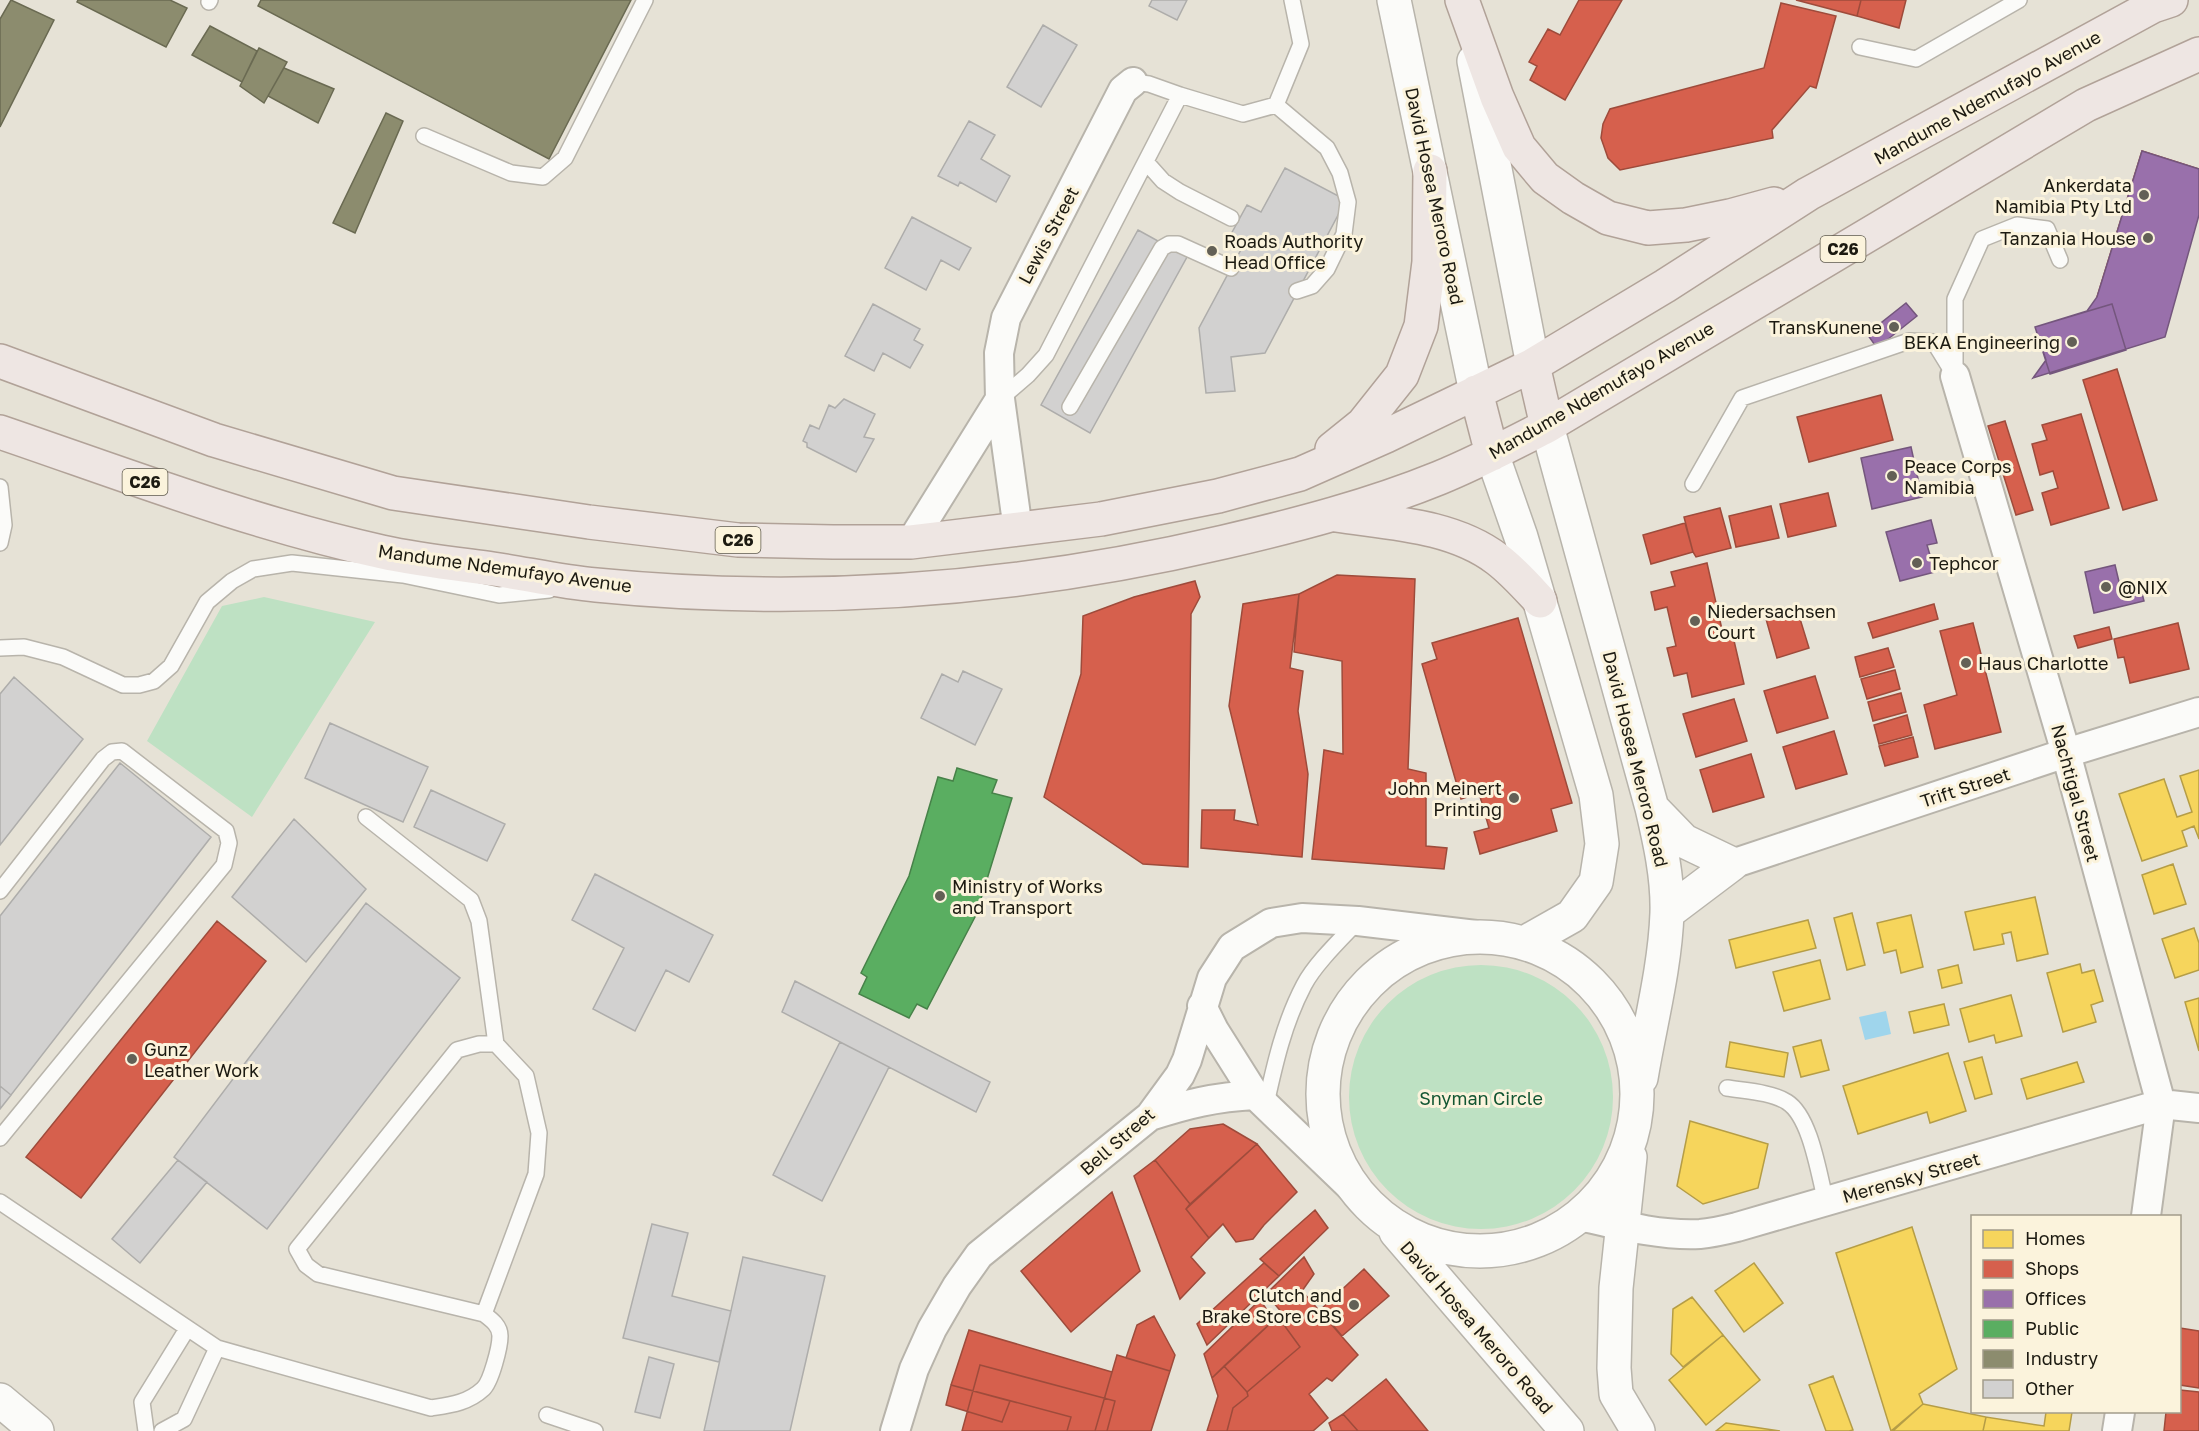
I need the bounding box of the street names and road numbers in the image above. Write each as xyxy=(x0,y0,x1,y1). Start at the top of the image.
street label: Mandume Ndemufayo Avenue xyxy=(1870,25,2104,169)
street label: David Hosea Meroro Road xyxy=(1401,85,1469,307)
street label: Lewis Street xyxy=(1013,183,1083,287)
road number: C26 xyxy=(1820,236,1866,262)
street label: Mandume Ndemufayo Avenue xyxy=(1485,316,1717,464)
road number: C26 xyxy=(122,469,168,495)
road number: C26 xyxy=(716,527,760,553)
street label: Mandume Ndemufayo Avenue xyxy=(377,539,633,597)
street label: David Hosea Meroro Road xyxy=(1598,649,1674,869)
street label: Nachtigal Street xyxy=(2047,722,2105,864)
street label: Trift Street xyxy=(1917,762,2013,812)
street label: Bell Street xyxy=(1075,1103,1159,1179)
street label: Merensky Street xyxy=(1840,1147,1982,1207)
street label: David Hosea Meroro Road xyxy=(1396,1236,1558,1418)

